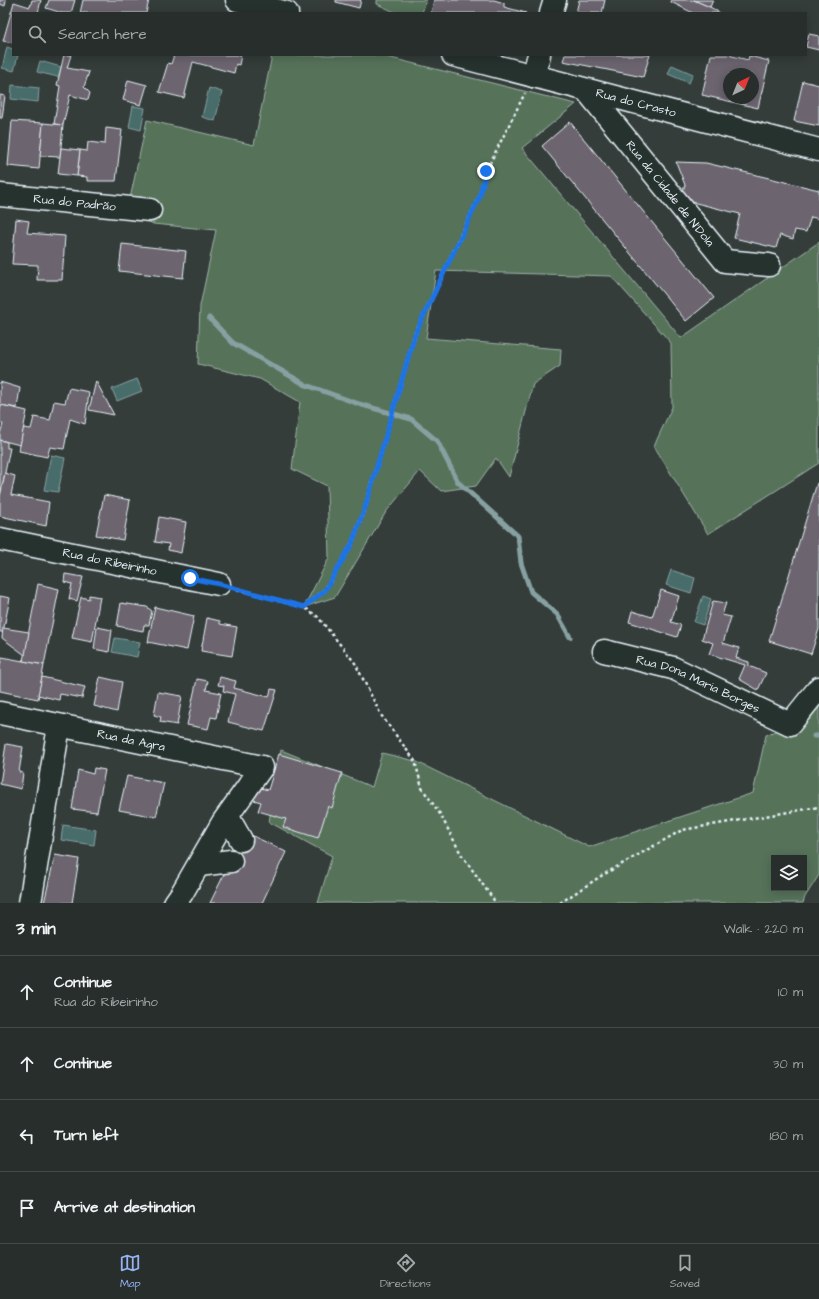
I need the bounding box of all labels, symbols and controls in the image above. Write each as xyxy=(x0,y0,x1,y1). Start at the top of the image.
search box xyxy=(12,12,807,56)
icon: search xyxy=(26,23,48,45)
text: Search here xyxy=(58,24,147,45)
north arrow xyxy=(723,68,759,104)
street label: Rua do Crasto xyxy=(594,84,678,121)
street label: Rua da Cidade de N'Dola xyxy=(622,137,718,250)
route end xyxy=(477,162,495,180)
street label: Rua do Padrão xyxy=(33,190,117,215)
street label: Rua do Ribeirinho xyxy=(61,544,159,580)
route start xyxy=(181,569,199,587)
street label: Rua Dona Maria Borges xyxy=(634,651,763,717)
street label: Rua da Agra xyxy=(96,725,167,755)
map controls xyxy=(771,855,807,891)
button: layers xyxy=(771,855,807,891)
text: 3 min xyxy=(16,917,56,941)
text: Walk · 220 m xyxy=(723,920,803,938)
text: Continue xyxy=(54,972,112,993)
icon: ahead xyxy=(16,981,38,1003)
text: 10 m xyxy=(778,983,803,1001)
text: Rua do Ribeirinho xyxy=(54,993,158,1011)
icon: ahead xyxy=(16,1053,38,1075)
text: Continue xyxy=(54,1053,112,1074)
text: 30 m xyxy=(773,1055,803,1073)
icon: left xyxy=(16,1125,38,1147)
text: Turn left xyxy=(54,1125,118,1146)
text: 180 m xyxy=(769,1127,803,1145)
icon: arrive xyxy=(16,1197,38,1219)
text: Arrive at destination xyxy=(54,1197,195,1218)
tab: Map xyxy=(119,1252,141,1291)
tab: Directions xyxy=(380,1252,431,1291)
tab: Saved xyxy=(670,1252,700,1291)

